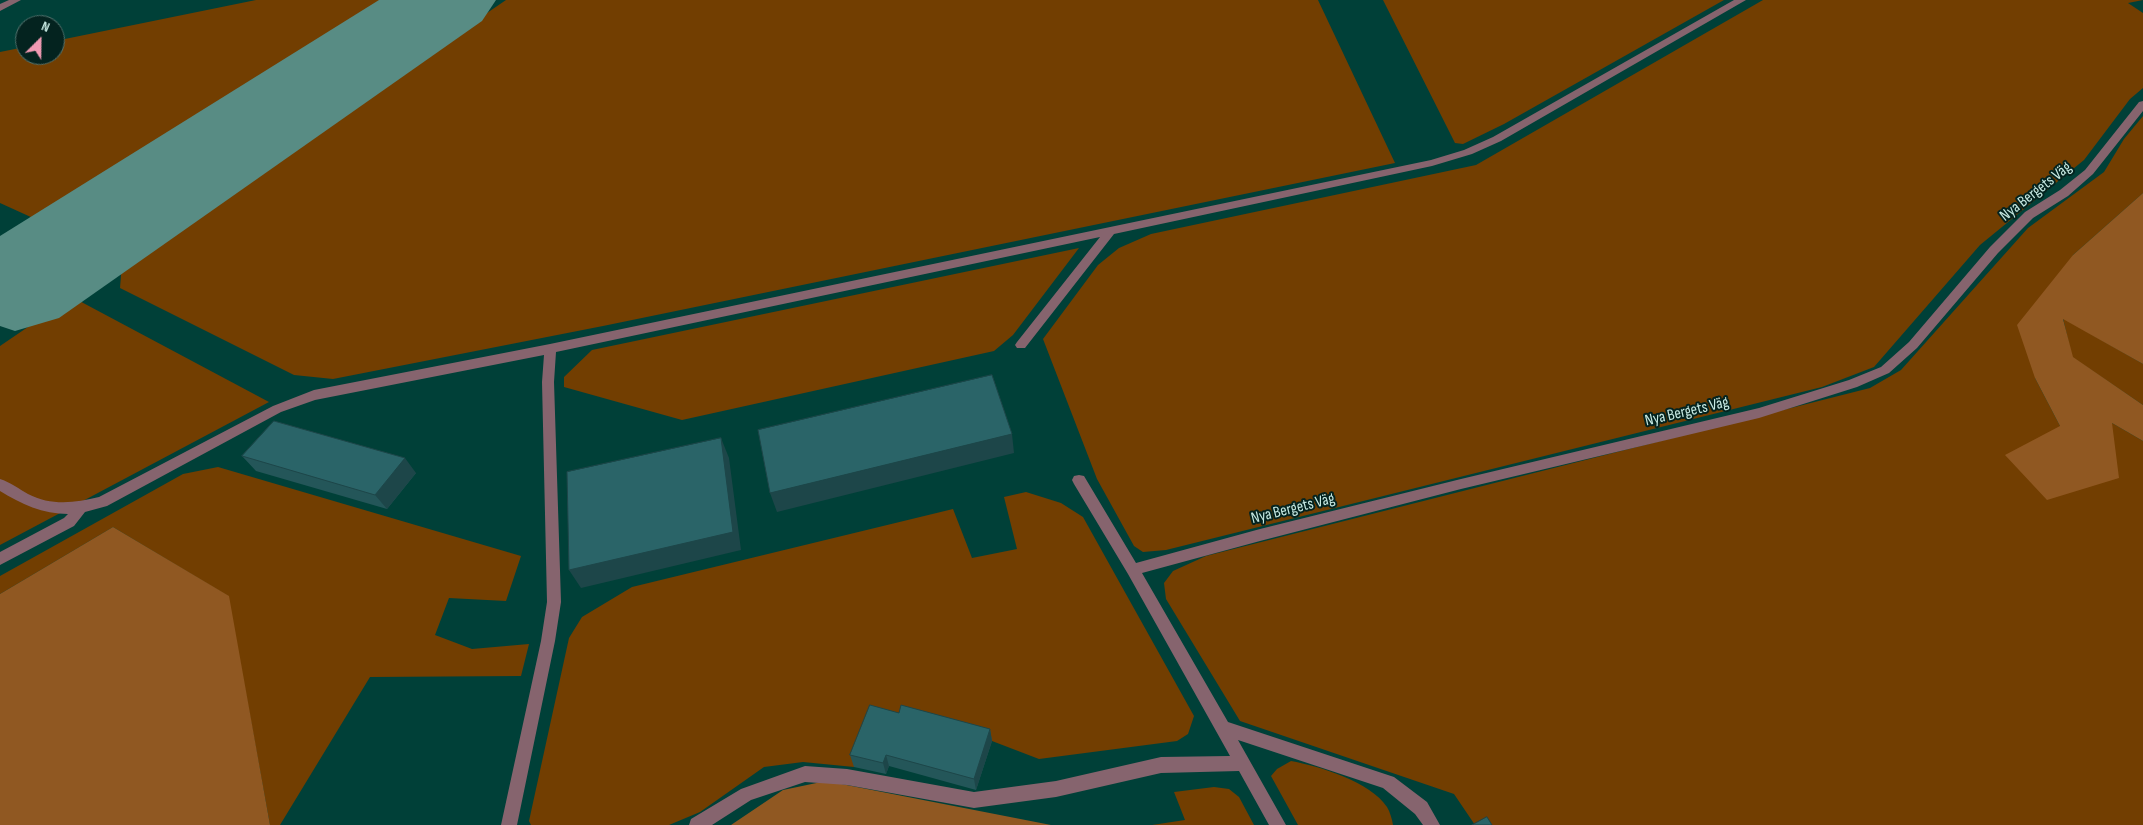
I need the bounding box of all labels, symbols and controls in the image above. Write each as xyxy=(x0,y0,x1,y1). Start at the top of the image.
north arrow xyxy=(15,15,65,65)
text: N xyxy=(39,17,52,36)
street label: Nya Bergets Väg xyxy=(1996,158,2076,226)
street label: Nya Bergets Väg xyxy=(1643,393,1731,431)
street label: Nya Bergets Väg xyxy=(1249,489,1337,529)

